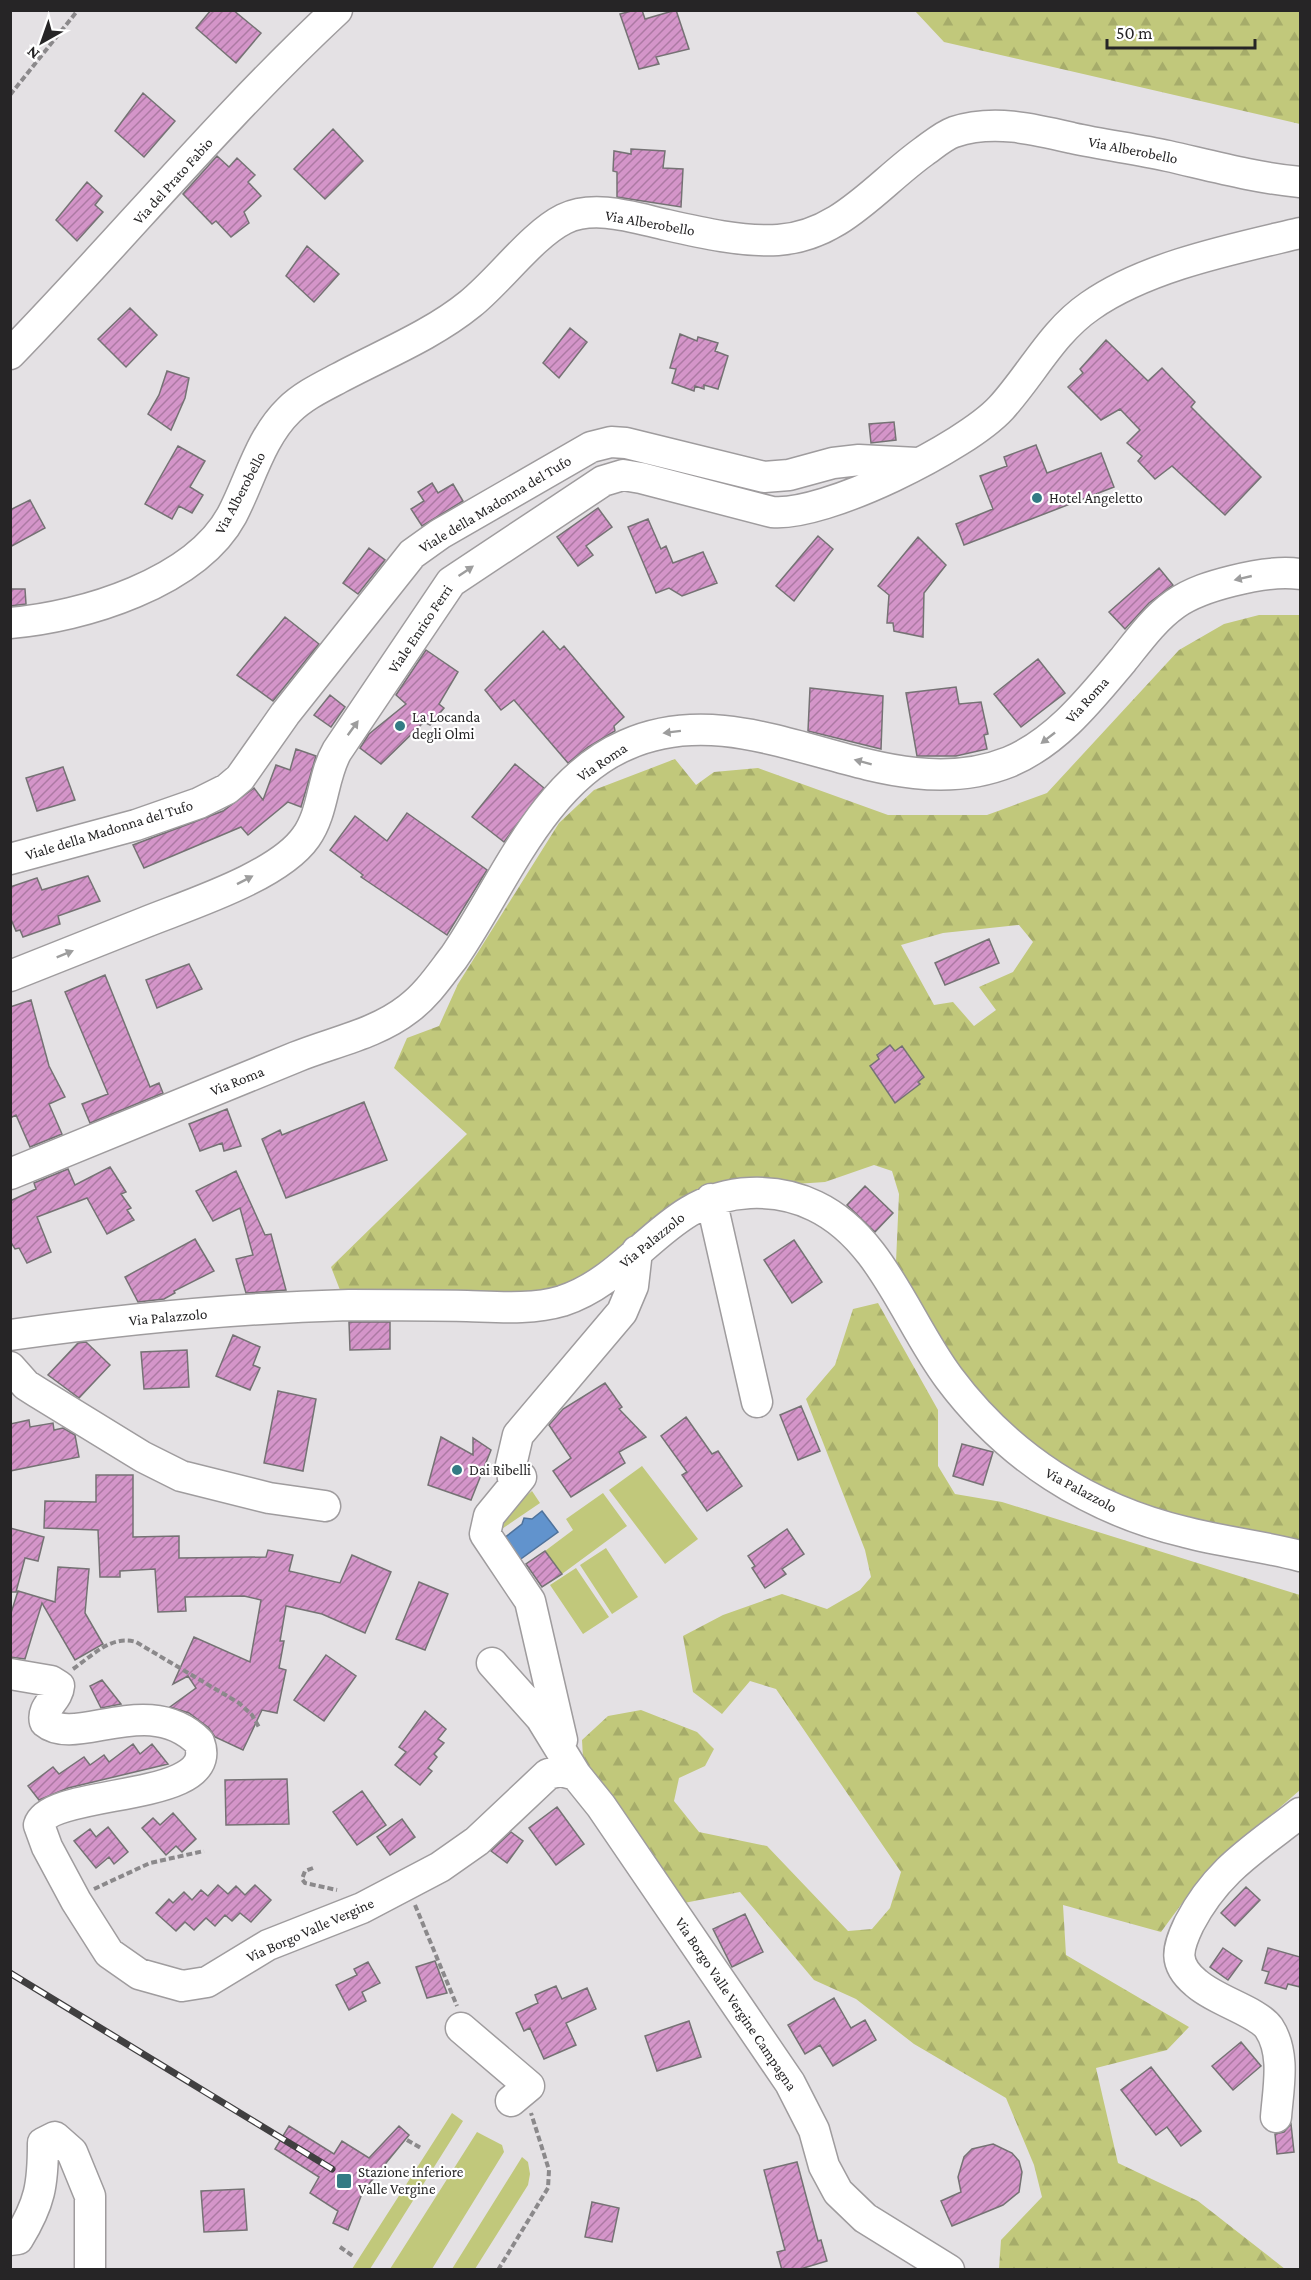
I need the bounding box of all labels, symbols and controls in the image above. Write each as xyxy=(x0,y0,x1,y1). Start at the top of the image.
north arrow xyxy=(12,12,72,72)
scale bar xyxy=(1107,12,1256,50)
text: 50 m xyxy=(1116,23,1153,43)
text: N xyxy=(23,43,42,63)
street label: Via Alberobello xyxy=(1087,133,1179,167)
street label: Via del Prato Fabio xyxy=(130,134,216,228)
street label: Via Alberobello xyxy=(604,207,696,239)
street label: Via Alberobello xyxy=(212,449,268,537)
street label: Viale della Madonna del Tufo xyxy=(416,452,574,556)
place label: Hotel Angeletto xyxy=(1049,490,1143,507)
marker: Hotel Angeletto xyxy=(1030,491,1044,505)
one-way arrow xyxy=(458,566,474,577)
one-way arrow xyxy=(1233,574,1252,584)
street label: Viale Enrico Ferri xyxy=(385,582,455,676)
street label: Via Roma xyxy=(1062,674,1112,726)
place label: La Locanda degli Olmi xyxy=(412,709,480,743)
marker: La Locanda degli Olmi xyxy=(393,719,407,733)
one-way arrow xyxy=(347,721,359,737)
one-way arrow xyxy=(663,728,682,737)
one-way arrow xyxy=(1041,732,1056,744)
street label: Via Roma xyxy=(574,740,630,784)
one-way arrow xyxy=(854,757,872,767)
street label: Viale della Madonna del Tufo xyxy=(23,797,195,863)
one-way arrow xyxy=(237,876,254,885)
one-way arrow xyxy=(56,949,74,958)
street label: Via Roma xyxy=(208,1063,266,1099)
street label: Via Palazzolo xyxy=(616,1209,688,1271)
street label: Via Palazzolo xyxy=(128,1306,208,1328)
place label: Dai Ribelli xyxy=(469,1462,531,1478)
marker: Dai Ribelli xyxy=(450,1463,464,1477)
street label: Via Palazzolo xyxy=(1043,1464,1119,1516)
street label: Via Borgo Valle Vergine xyxy=(244,1895,377,1966)
street label: Via Borgo Valle Vergine Campagna xyxy=(671,1914,800,2094)
place label: Stazione inferiore Valle Vergine xyxy=(358,2164,464,2198)
marker: Stazione inferiore Valle Vergine xyxy=(335,2172,353,2190)

